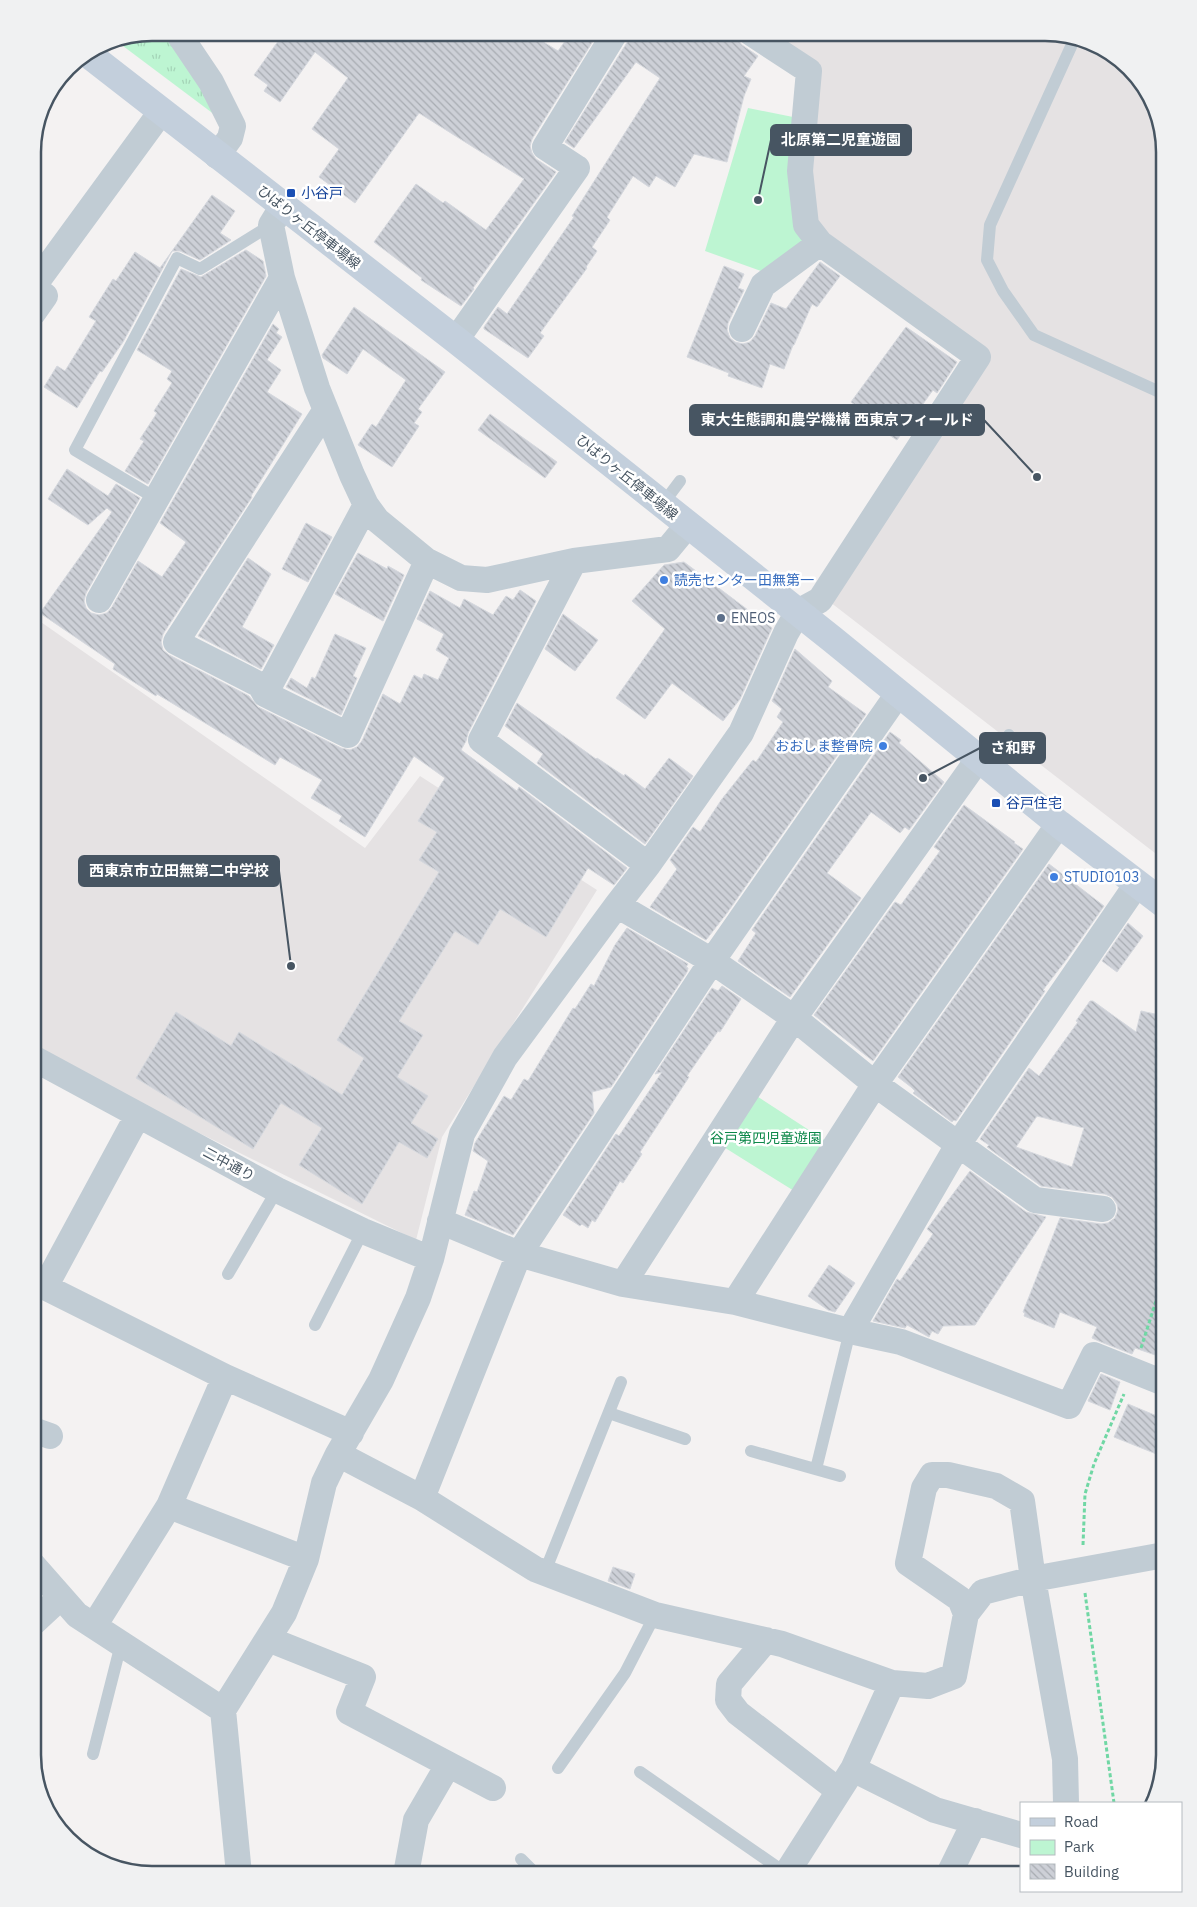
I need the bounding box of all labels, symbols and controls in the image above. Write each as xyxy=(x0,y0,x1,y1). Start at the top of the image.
callout: 北原第二児童遊園 xyxy=(771,125,911,155)
text: 北原第二児童遊園 xyxy=(781,130,901,149)
street label: ひばりヶ丘停車場線 xyxy=(254,181,364,273)
place label: 小谷戸 xyxy=(301,184,343,202)
marker: 小谷戸 xyxy=(285,187,297,199)
callout: 東大生態調和農学機構 西東京フィールド xyxy=(690,405,984,435)
text: 東大生態調和農学機構 西東京フィールド xyxy=(700,410,974,429)
street label: ひばりヶ丘停車場線 xyxy=(572,430,682,524)
place label: 読売センター田無第一 xyxy=(674,571,814,589)
marker: 読売センター田無第一 xyxy=(658,574,670,586)
place label: ENEOS xyxy=(731,609,775,627)
marker: ENEOS xyxy=(715,612,727,624)
callout: さ和野 xyxy=(980,733,1045,763)
place label: おおしま整骨院 xyxy=(775,737,873,755)
text: さ和野 xyxy=(990,738,1036,757)
marker: おおしま整骨院 xyxy=(877,740,889,752)
place label: 谷戸住宅 xyxy=(1006,794,1062,812)
marker: 谷戸住宅 xyxy=(990,797,1002,809)
callout: 西東京市立田無第二中学校 xyxy=(79,856,279,886)
text: 西東京市立田無第二中学校 xyxy=(89,861,269,880)
place label: STUDIO103 xyxy=(1064,868,1140,886)
marker: STUDIO103 xyxy=(1048,871,1060,883)
park label: 谷戸第四児童遊園 xyxy=(710,1129,822,1147)
street label: 二中通り xyxy=(200,1143,258,1185)
legend xyxy=(1020,1802,1182,1892)
text: Road xyxy=(1064,1812,1099,1831)
text: Park xyxy=(1064,1837,1094,1856)
text: Building xyxy=(1064,1862,1119,1881)

